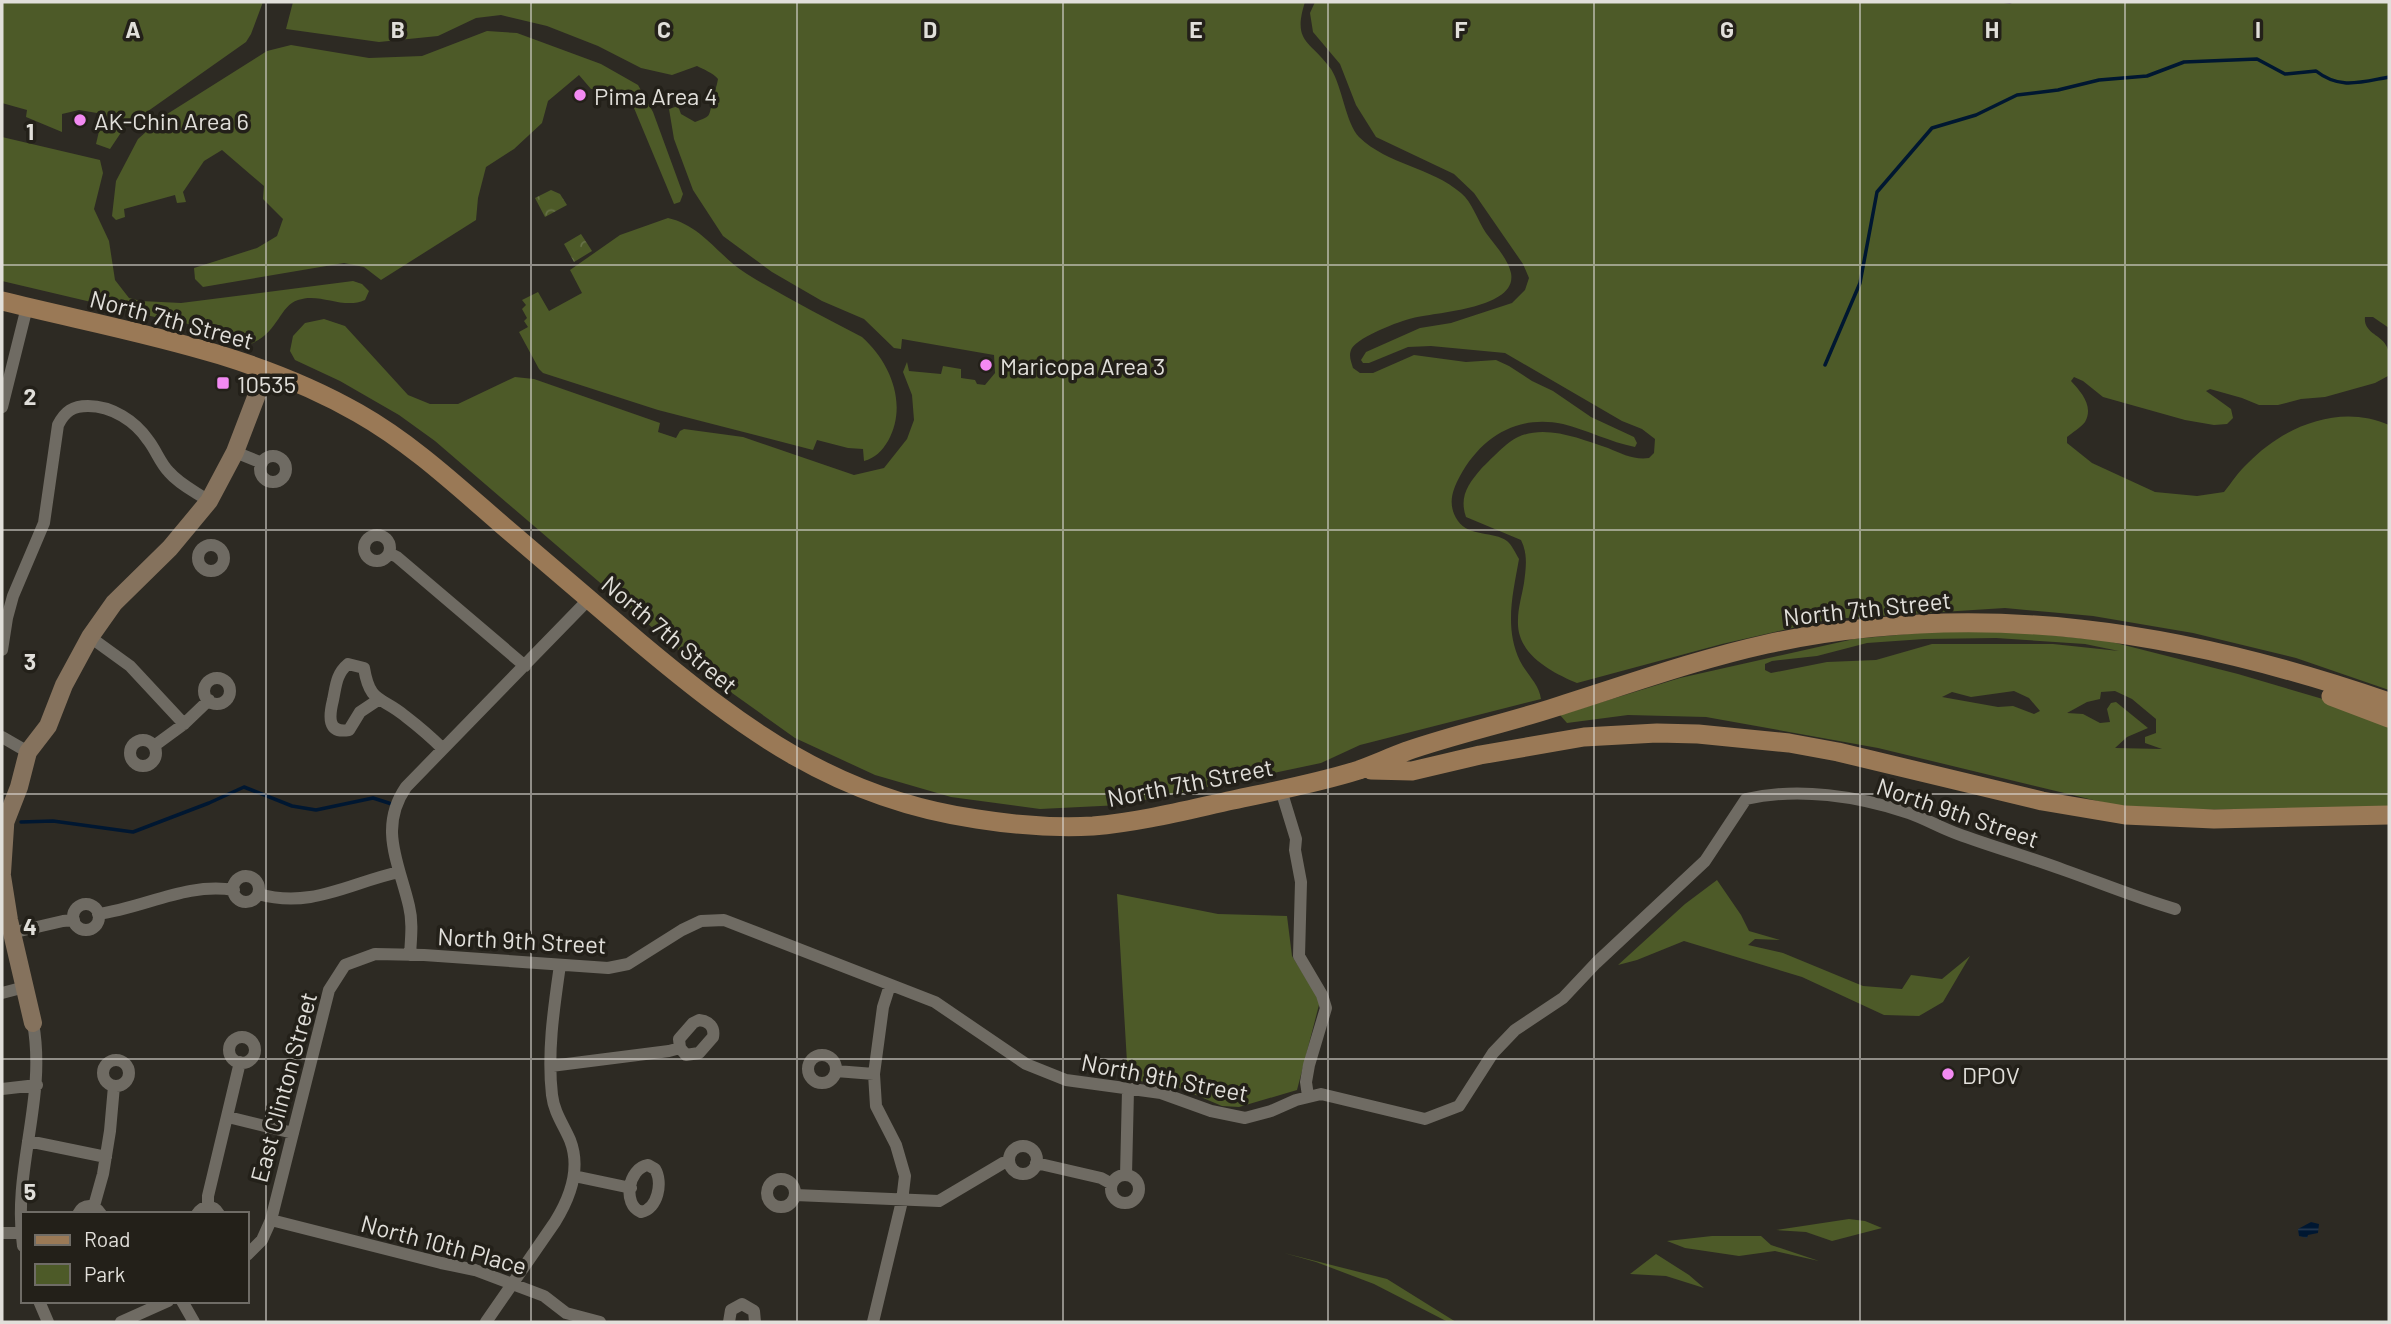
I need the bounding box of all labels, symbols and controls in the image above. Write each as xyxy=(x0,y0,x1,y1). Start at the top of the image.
text: A xyxy=(125,15,141,43)
text: B xyxy=(391,15,405,43)
text: C xyxy=(657,15,671,43)
text: D xyxy=(923,15,937,43)
text: E xyxy=(1189,15,1203,43)
text: F xyxy=(1455,15,1468,43)
text: G xyxy=(1720,15,1734,43)
text: H xyxy=(1985,15,1999,43)
text: I xyxy=(2255,15,2261,43)
place label: Pima Area 4 xyxy=(594,81,717,110)
marker: Pima Area 4 xyxy=(572,87,588,103)
place label: AK-Chin Area 6 xyxy=(94,106,249,135)
marker: AK-Chin Area 6 xyxy=(72,112,88,128)
text: 1 xyxy=(26,117,34,145)
street label: North 7th Street xyxy=(87,283,257,355)
place label: Maricopa Area 3 xyxy=(1000,351,1165,380)
marker: Maricopa Area 3 xyxy=(978,357,994,373)
place label: 10535 xyxy=(237,369,296,398)
marker: 10535 xyxy=(215,375,231,391)
text: 2 xyxy=(24,382,36,410)
street label: North 7th Street xyxy=(596,569,744,699)
street label: North 7th Street xyxy=(1782,585,1952,631)
text: 3 xyxy=(24,647,36,675)
street label: North 7th Street xyxy=(1105,752,1275,812)
street label: North 9th Street xyxy=(1873,771,2043,853)
text: 4 xyxy=(23,912,37,940)
street label: North 9th Street xyxy=(437,921,607,959)
street label: East Clinton Street xyxy=(244,989,322,1185)
street label: North 9th Street xyxy=(1079,1047,1251,1107)
place label: DPOV xyxy=(1962,1060,2020,1089)
marker: DPOV xyxy=(1940,1066,1956,1082)
text: 5 xyxy=(24,1177,36,1205)
street label: North 10th Place xyxy=(358,1208,530,1280)
legend xyxy=(21,1212,248,1303)
text: Road xyxy=(84,1226,130,1251)
text: Park xyxy=(84,1261,125,1286)

